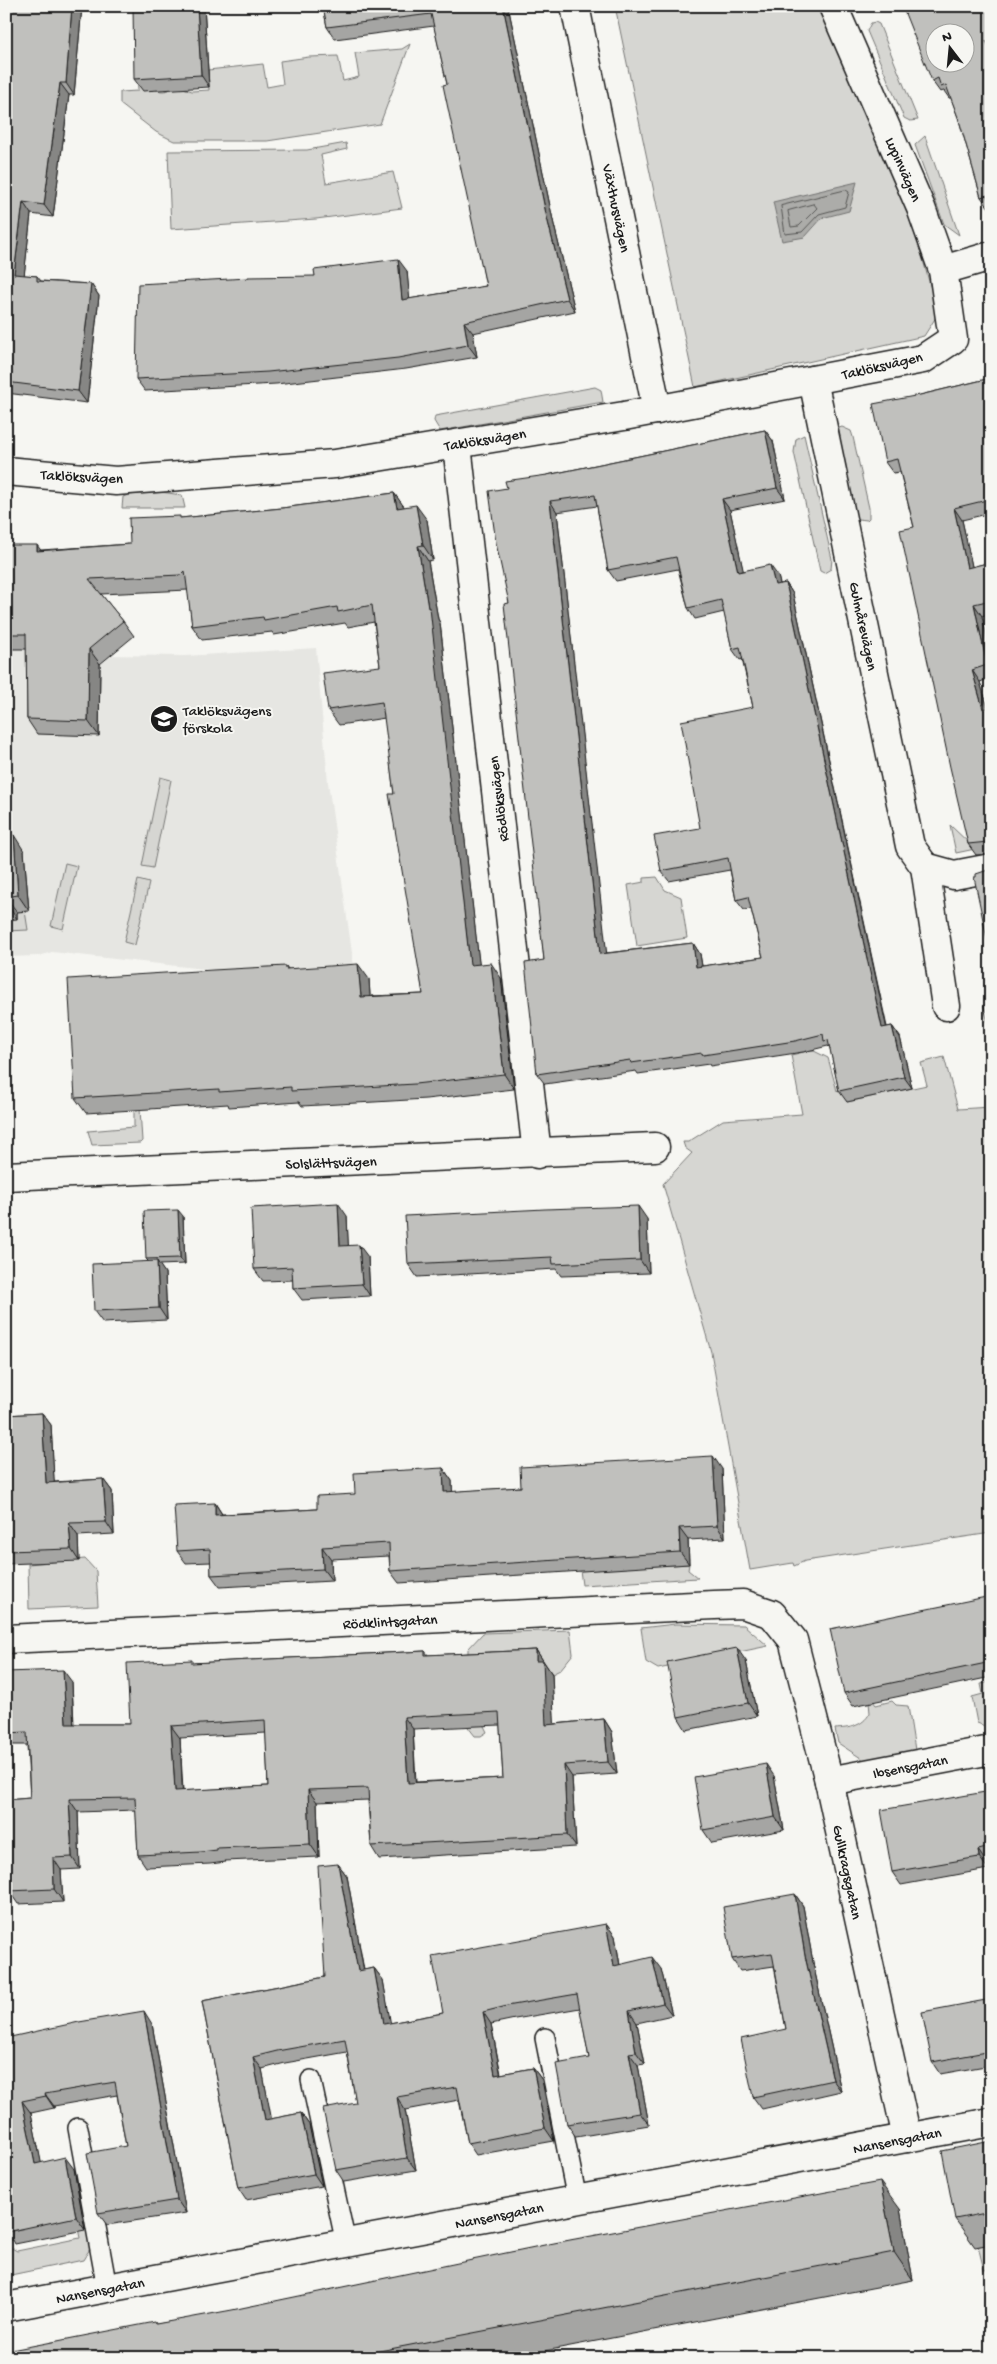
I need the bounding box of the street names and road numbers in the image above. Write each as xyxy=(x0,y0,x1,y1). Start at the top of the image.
street label: Lupinvägen xyxy=(880,135,924,205)
street label: Växthusvägen xyxy=(597,162,633,254)
street label: Taklöksvägen xyxy=(839,349,925,385)
street label: Taklöksvägen xyxy=(442,426,527,456)
street label: Taklöksvägen xyxy=(39,467,124,489)
street label: Gulmårevägen xyxy=(844,580,880,672)
street label: Rödlöksvägen xyxy=(486,755,514,843)
street label: Solslättsvägen xyxy=(285,1153,377,1175)
street label: Rödklintsgatan xyxy=(342,1612,438,1634)
street label: Ibsensgatan xyxy=(871,1752,949,1784)
street label: Gullkragsgatan xyxy=(827,1824,865,1921)
street label: Nansensgatan xyxy=(852,2125,943,2159)
street label: Nansensgatan xyxy=(454,2200,545,2234)
street label: Nansensgatan xyxy=(55,2275,146,2309)

